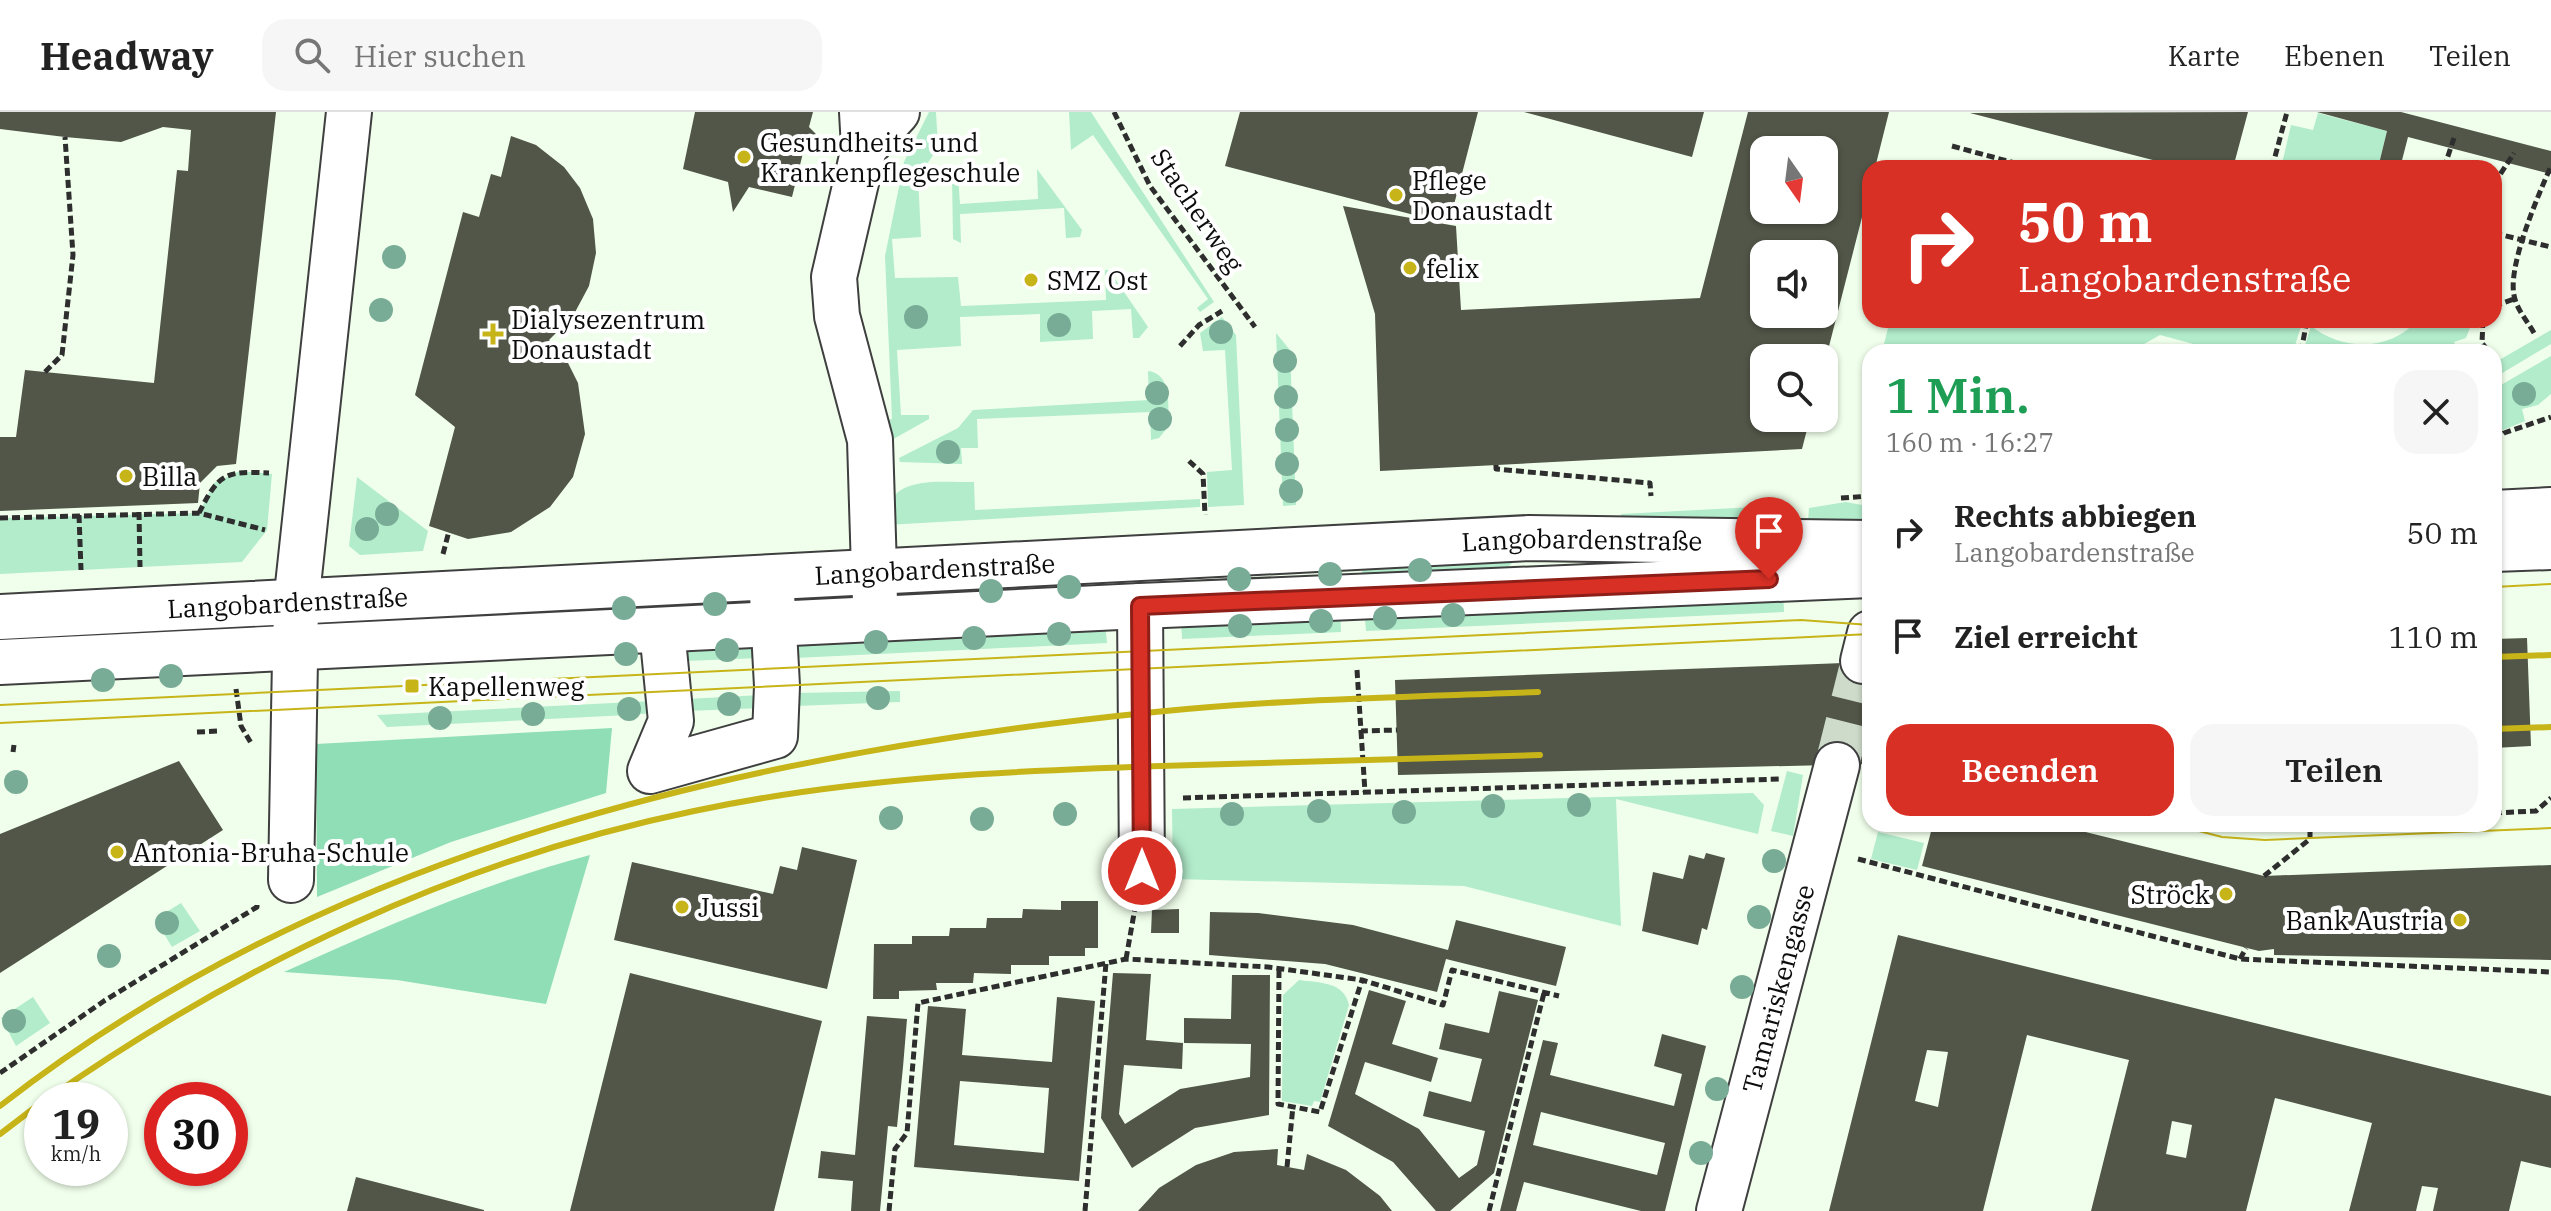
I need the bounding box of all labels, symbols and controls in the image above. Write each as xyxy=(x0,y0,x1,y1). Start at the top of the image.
search box xyxy=(262,19,822,91)
text: Headway xyxy=(40,31,214,80)
icon: search xyxy=(290,33,334,77)
text: Hier suchen xyxy=(354,36,526,75)
text: Karte xyxy=(2168,37,2240,74)
text: Ebenen xyxy=(2284,37,2385,74)
text: Teilen xyxy=(2429,37,2511,74)
place label: Gesundheits- und Krankenpflegeschule xyxy=(760,125,1020,189)
north arrow xyxy=(1750,136,1838,224)
map controls xyxy=(1750,136,1838,432)
street label: Stacherweg xyxy=(1144,141,1252,279)
marker: Gesundheits- und Krankenpflegeschule xyxy=(735,148,753,166)
place label: Pflege Donaustadt xyxy=(1412,163,1553,227)
text: 50 m xyxy=(2018,185,2153,257)
marker: Pflege Donaustadt xyxy=(1387,186,1405,204)
icon: right xyxy=(1886,192,1990,296)
button: sound xyxy=(1750,240,1838,328)
place label: felix xyxy=(1426,251,1479,285)
text: Langobardenstraße xyxy=(2018,255,2351,302)
marker: felix xyxy=(1401,259,1419,277)
place label: SMZ Ost xyxy=(1047,263,1148,297)
marker: SMZ Ost xyxy=(1022,271,1040,289)
place label: Dialysezentrum Donaustadt xyxy=(511,302,705,366)
marker: Dialysezentrum Donaustadt xyxy=(482,323,504,345)
button: search xyxy=(1750,344,1838,432)
text: 1 Min. xyxy=(1886,364,2030,426)
button: close xyxy=(2394,370,2478,454)
text: 160 m · 16:27 xyxy=(1886,425,2054,459)
place label: Billa xyxy=(142,459,197,493)
marker: Billa xyxy=(117,467,135,485)
text: Rechts abbiegen xyxy=(1954,496,2197,535)
pin xyxy=(1735,497,1803,579)
icon: arrive xyxy=(1747,509,1791,553)
icon: right xyxy=(1886,510,1930,554)
text: 50 m xyxy=(2406,513,2478,552)
street label: Langobardenstraße xyxy=(1461,521,1703,558)
text: Langobardenstraße xyxy=(1954,535,2195,569)
street label: Langobardenstraße xyxy=(814,546,1056,592)
street label: Langobardenstraße xyxy=(166,579,409,625)
icon: arrive xyxy=(1886,614,1930,658)
text: Ziel erreicht xyxy=(1954,617,2138,656)
text: 110 m xyxy=(2388,617,2478,656)
place label: Kapellenweg xyxy=(428,669,584,703)
marker: Kapellenweg xyxy=(403,677,421,695)
button: Beenden xyxy=(1886,724,2174,816)
button: Teilen xyxy=(2190,724,2478,816)
position arrow xyxy=(1100,829,1184,913)
place label: Antonia-Bruha-Schule xyxy=(133,835,409,869)
marker: Antonia-Bruha-Schule xyxy=(108,843,126,861)
place label: Ströck xyxy=(2130,877,2210,911)
street label: Tamariskengasse xyxy=(1734,881,1822,1097)
marker: Ströck xyxy=(2217,885,2235,903)
place label: Jussi xyxy=(698,890,759,924)
marker: Jussi xyxy=(673,898,691,916)
place label: Bank Austria xyxy=(2286,903,2444,937)
marker: Bank Austria xyxy=(2451,911,2469,929)
speed limit sign: 30 xyxy=(144,1082,248,1186)
text: 19 xyxy=(52,1098,100,1150)
text: km/h xyxy=(51,1140,101,1167)

